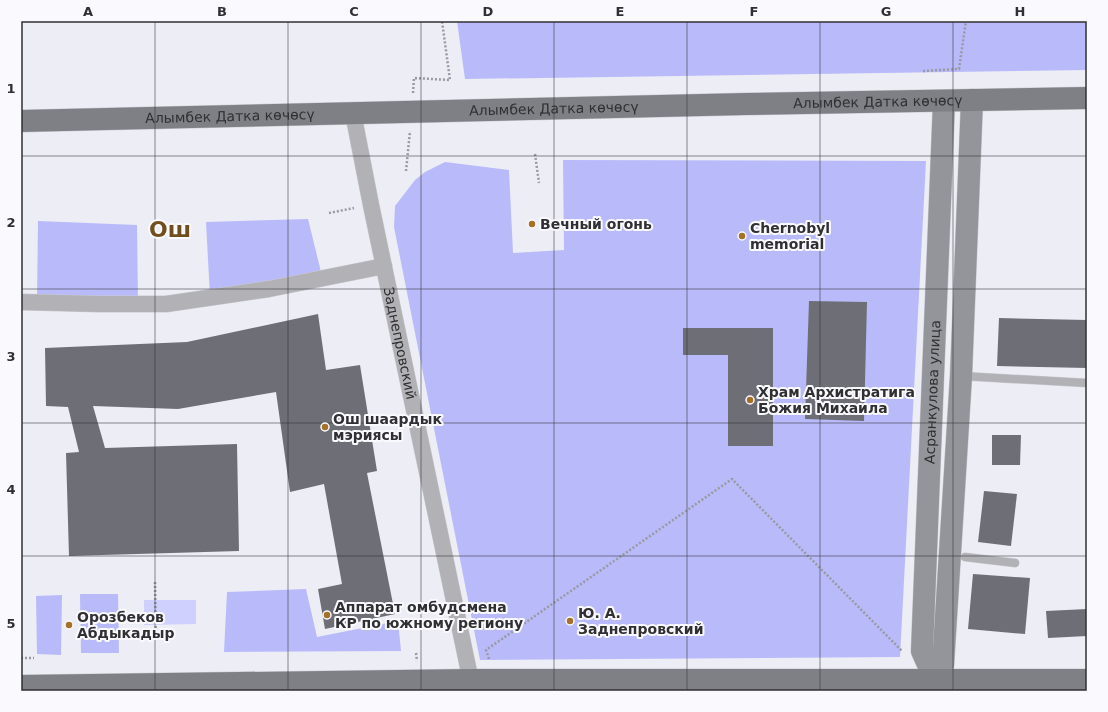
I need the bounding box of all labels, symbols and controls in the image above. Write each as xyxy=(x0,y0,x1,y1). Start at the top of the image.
text: A xyxy=(83,4,93,19)
text: B xyxy=(217,4,227,19)
text: C xyxy=(349,4,359,19)
text: D xyxy=(483,4,494,19)
text: E xyxy=(616,4,624,19)
text: F xyxy=(750,4,758,19)
text: G xyxy=(881,4,891,19)
text: H xyxy=(1015,4,1025,19)
text: 1 xyxy=(6,81,16,96)
street label: Алымбек Датка көчөсү xyxy=(793,92,963,111)
street label: Алымбек Датка көчөсү xyxy=(469,99,639,118)
street label: Алымбек Датка көчөсү xyxy=(145,106,315,126)
text: 2 xyxy=(6,215,16,230)
place label: Вечный огонь xyxy=(540,216,652,232)
district label: Ош xyxy=(149,217,191,242)
marker: Вечный огонь xyxy=(527,219,537,229)
place label: Chernobyl memorial xyxy=(750,220,830,252)
marker: Chernobyl memorial xyxy=(737,231,747,241)
street label: Заднепровский xyxy=(380,286,420,401)
street label: Асранкулова улица xyxy=(921,320,943,464)
text: 3 xyxy=(6,349,16,364)
place label: Храм Архистратига Божия Михаила xyxy=(758,384,915,416)
marker: Храм Архистратига Божия Михаила xyxy=(745,395,755,405)
place label: Ош шаардык мэриясы xyxy=(333,411,442,443)
marker: Ош шаардык мэриясы xyxy=(320,422,330,432)
text: 4 xyxy=(6,482,16,497)
place label: Аппарат омбудсмена КР по южному региону xyxy=(335,599,523,631)
place label: Ю. А. Заднепровский xyxy=(578,605,703,637)
place label: Орозбеков Абдыкадыр xyxy=(77,609,175,641)
marker: Аппарат омбудсмена КР по южному региону xyxy=(322,610,332,620)
text: 5 xyxy=(6,616,16,631)
marker: Ю. А. Заднепровский xyxy=(565,616,575,626)
marker: Орозбеков Абдыкадыр xyxy=(64,620,74,630)

